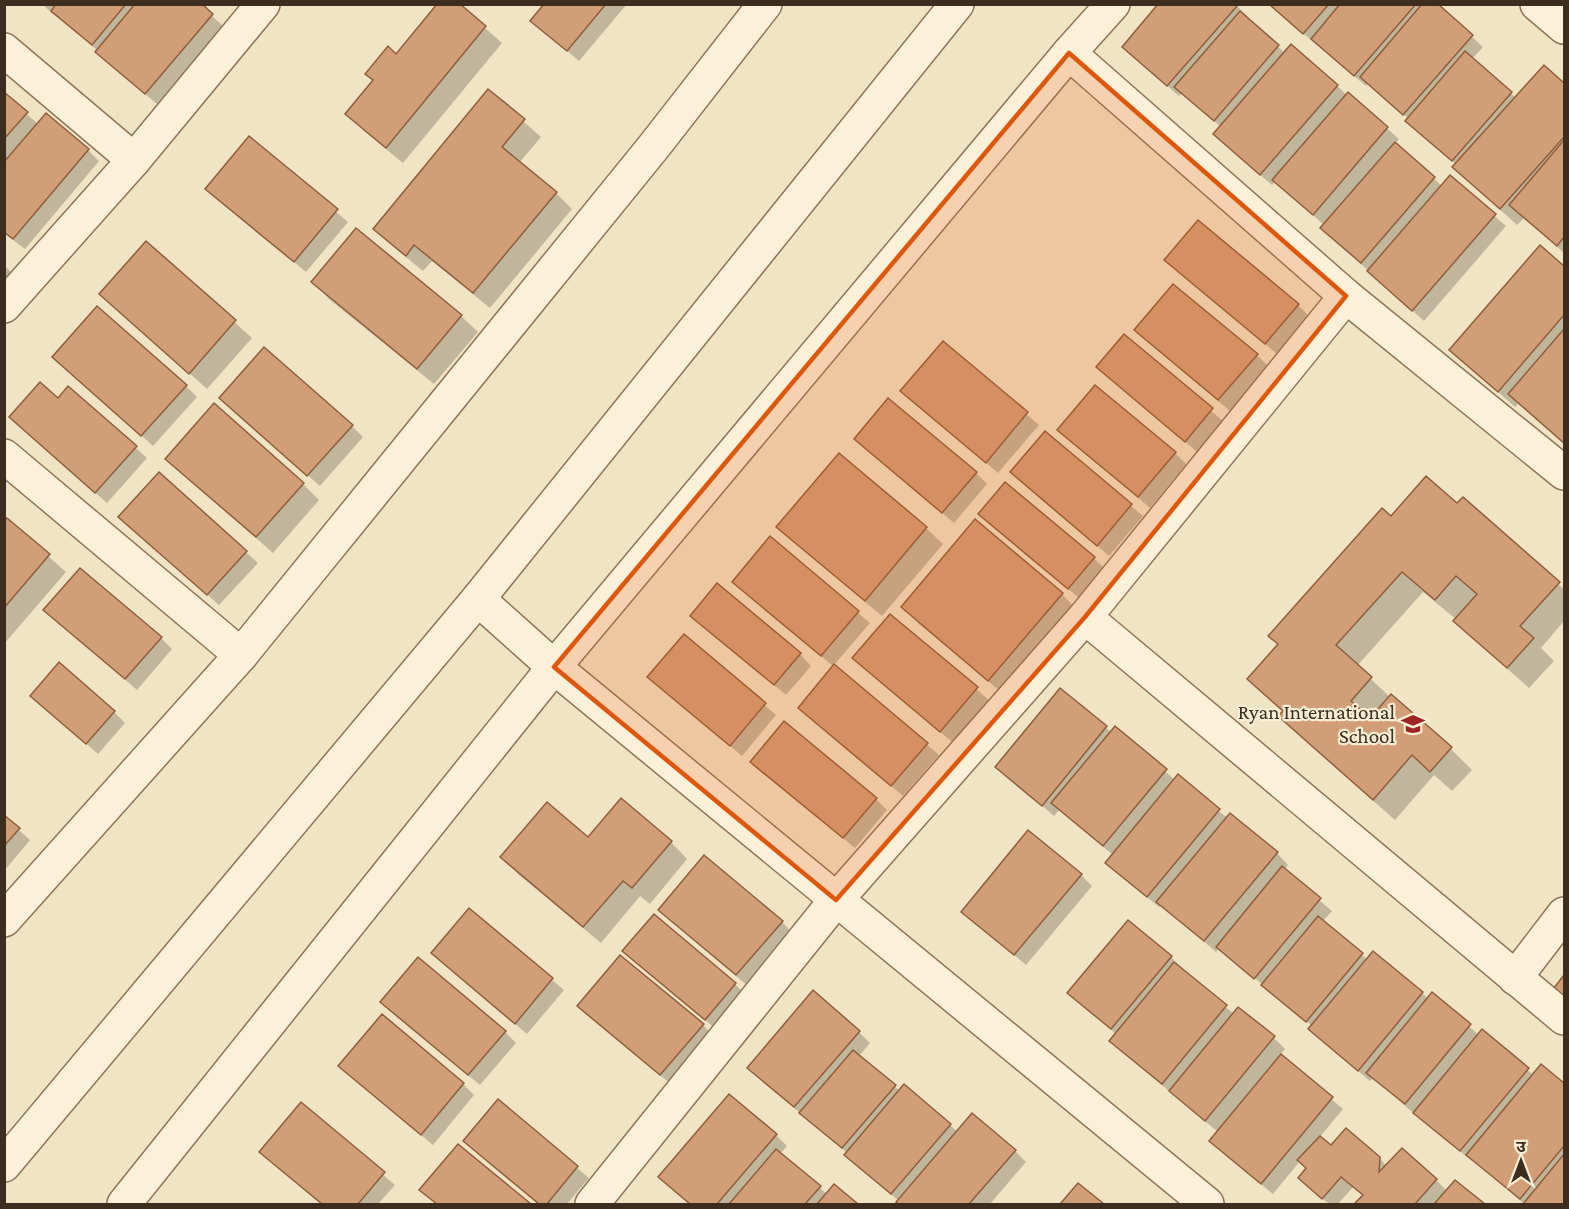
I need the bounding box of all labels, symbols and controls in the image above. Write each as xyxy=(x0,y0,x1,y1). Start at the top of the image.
place label: Ryan International School xyxy=(1238,700,1395,748)
school or university icon: Ryan International School xyxy=(1400,711,1426,737)
north arrow xyxy=(1491,1131,1551,1191)
text: उ xyxy=(1516,1138,1526,1155)

